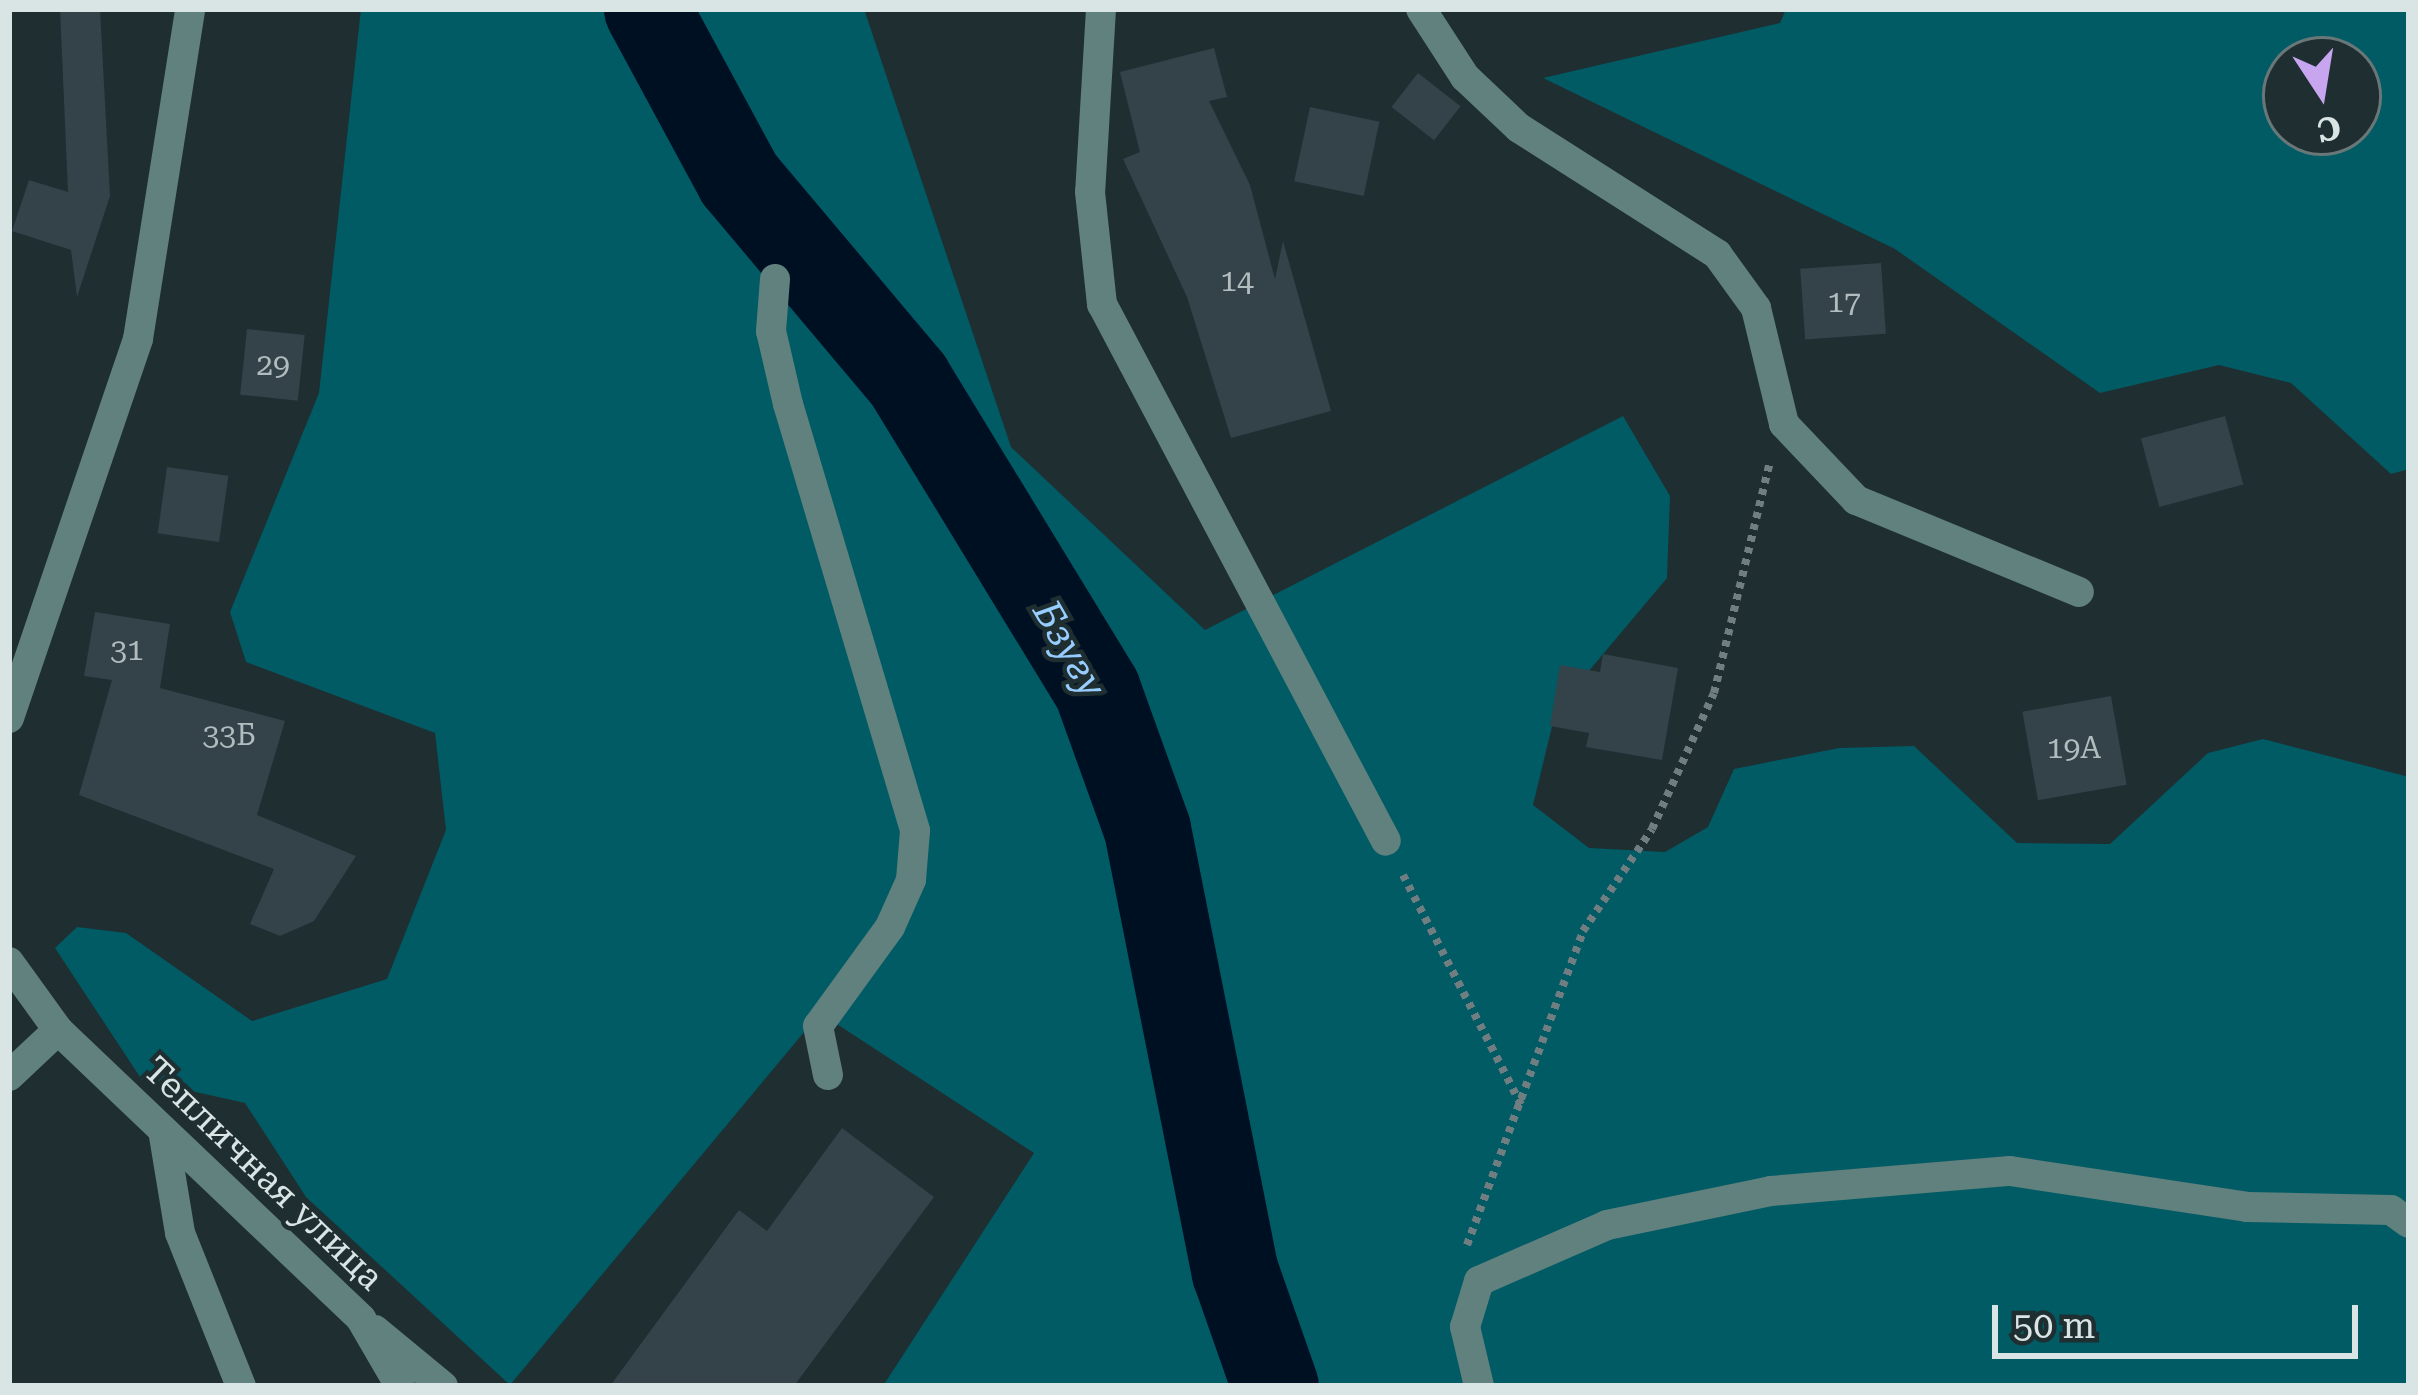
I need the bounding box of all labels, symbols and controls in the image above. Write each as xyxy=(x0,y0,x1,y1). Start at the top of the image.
north arrow xyxy=(2262,36,2382,156)
text: С xyxy=(2314,107,2344,150)
house number: 14 xyxy=(1220,263,1254,299)
house number: 17 xyxy=(1827,284,1861,320)
house number: 29 xyxy=(256,347,290,383)
water label: Бзугу xyxy=(1023,592,1115,706)
house number: 31 xyxy=(110,632,144,668)
house number: 33Б xyxy=(203,717,255,753)
house number: 19А xyxy=(2047,730,2101,766)
street label: Тепличная улица xyxy=(134,1049,392,1299)
scale bar xyxy=(1998,1281,2364,1355)
text: 50 m xyxy=(2013,1305,2095,1347)

